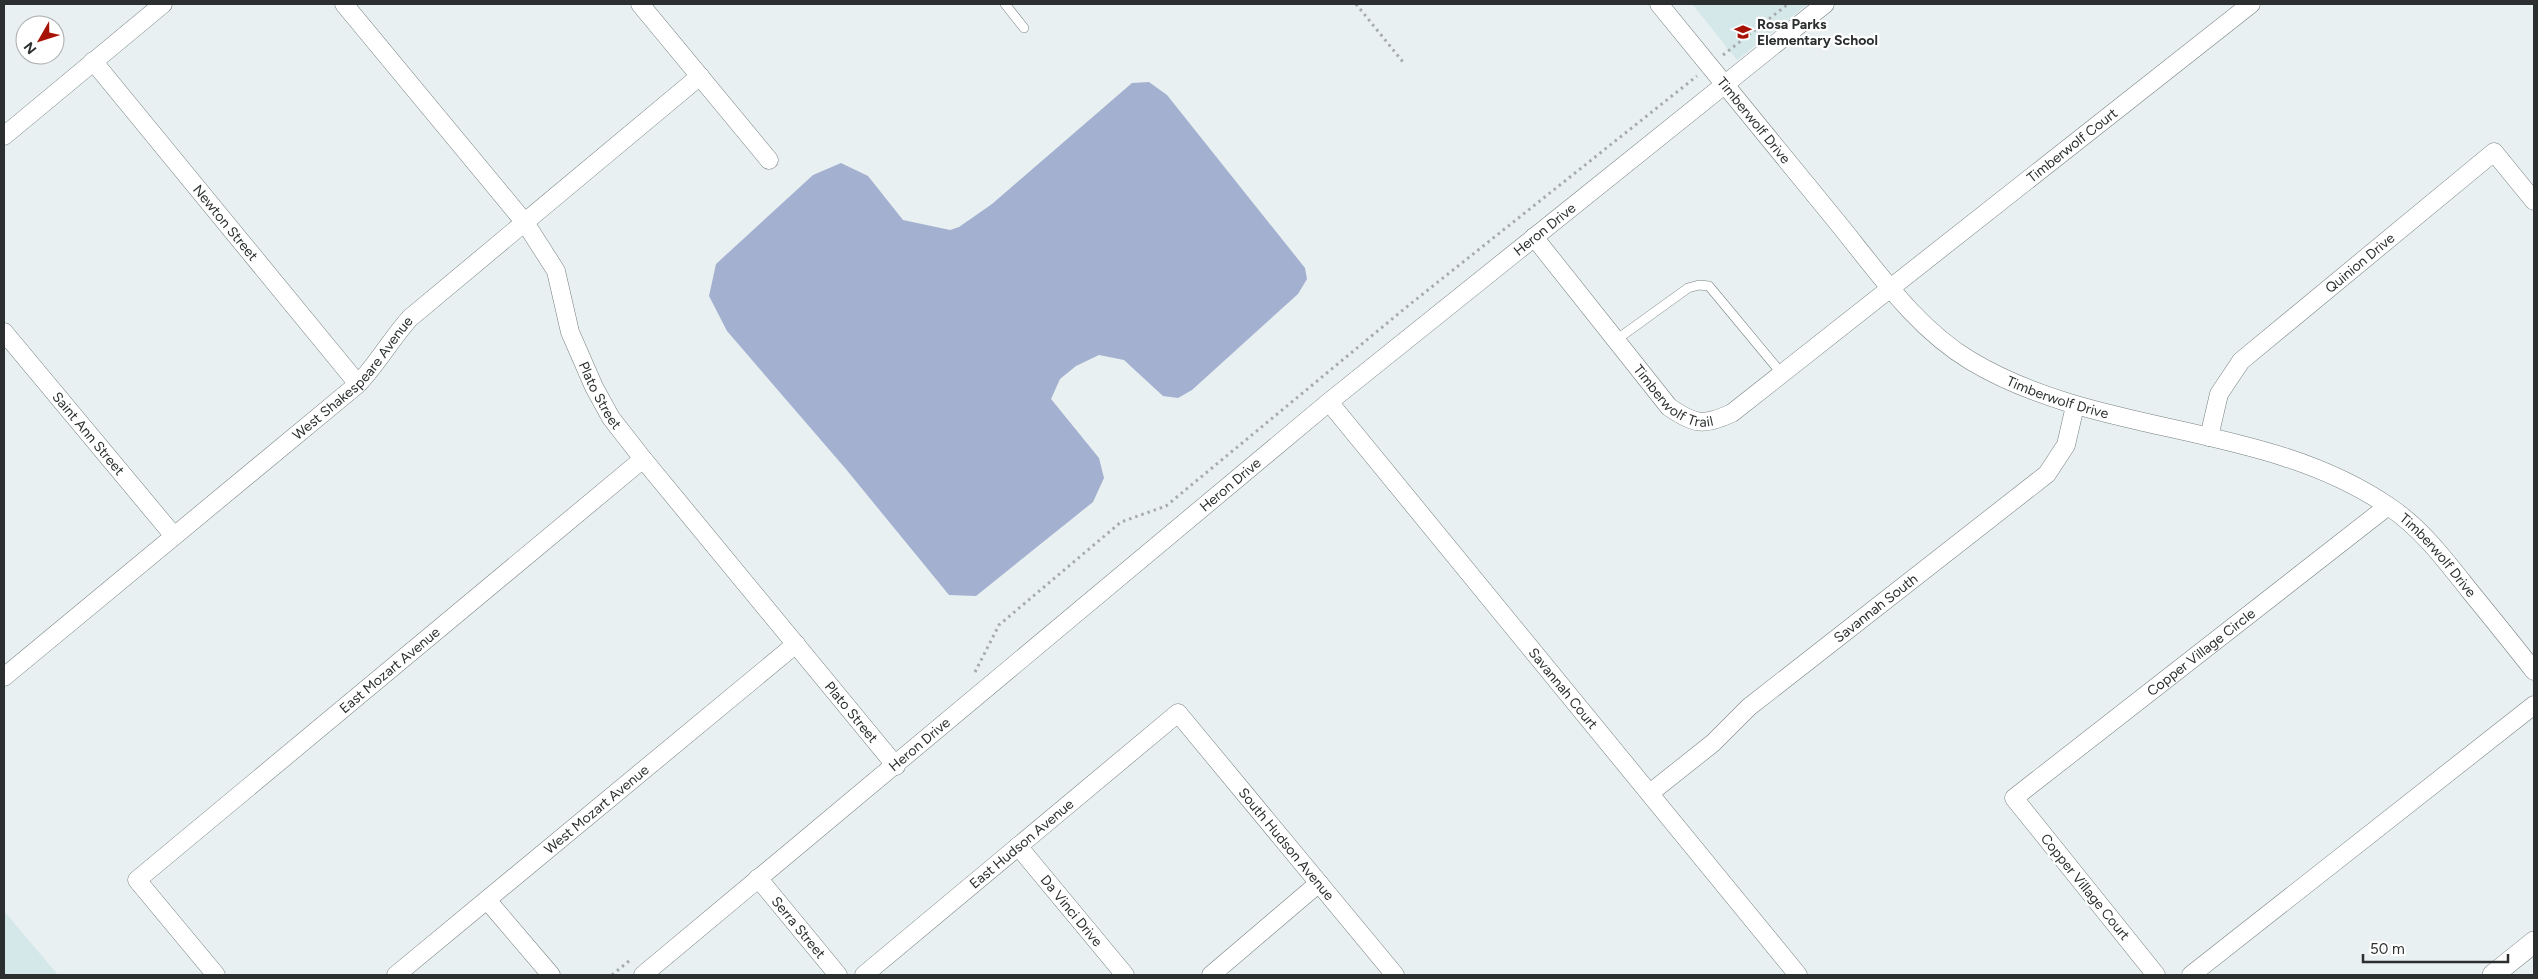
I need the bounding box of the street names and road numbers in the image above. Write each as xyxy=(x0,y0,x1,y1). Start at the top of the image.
street label: Timberwolf Drive xyxy=(1714,74,1794,167)
street label: Timberwolf Court xyxy=(2023,104,2120,186)
street label: Newton Street xyxy=(189,181,262,264)
street label: Heron Drive xyxy=(1510,199,1579,259)
street label: Quinion Drive xyxy=(2322,229,2398,296)
street label: West Shakespeare Avenue xyxy=(289,312,416,443)
street label: Plato Street xyxy=(575,359,625,433)
street label: Timberwolf Trail xyxy=(1630,361,1715,430)
street label: Timberwolf Drive xyxy=(2004,372,2111,422)
street label: Saint Ann Street xyxy=(49,388,128,479)
street label: Heron Drive xyxy=(1196,454,1265,515)
street label: Timberwolf Drive xyxy=(2396,509,2480,601)
street label: Savannah South xyxy=(1830,570,1921,646)
street label: Copper Village Circle xyxy=(2143,604,2259,700)
street label: East Mozart Avenue xyxy=(336,623,443,717)
street label: Savannah Court xyxy=(1525,644,1602,732)
street label: Plato Street xyxy=(821,678,882,746)
street label: Heron Drive xyxy=(885,714,954,775)
street label: West Mozart Avenue xyxy=(541,761,652,857)
street label: South Hudson Avenue xyxy=(1235,784,1338,904)
street label: East Hudson Avenue xyxy=(966,795,1077,892)
street label: Copper Village Court xyxy=(2037,830,2133,944)
street label: Da Vinci Drive xyxy=(1037,871,1106,950)
street label: Serra Street xyxy=(768,893,829,962)

